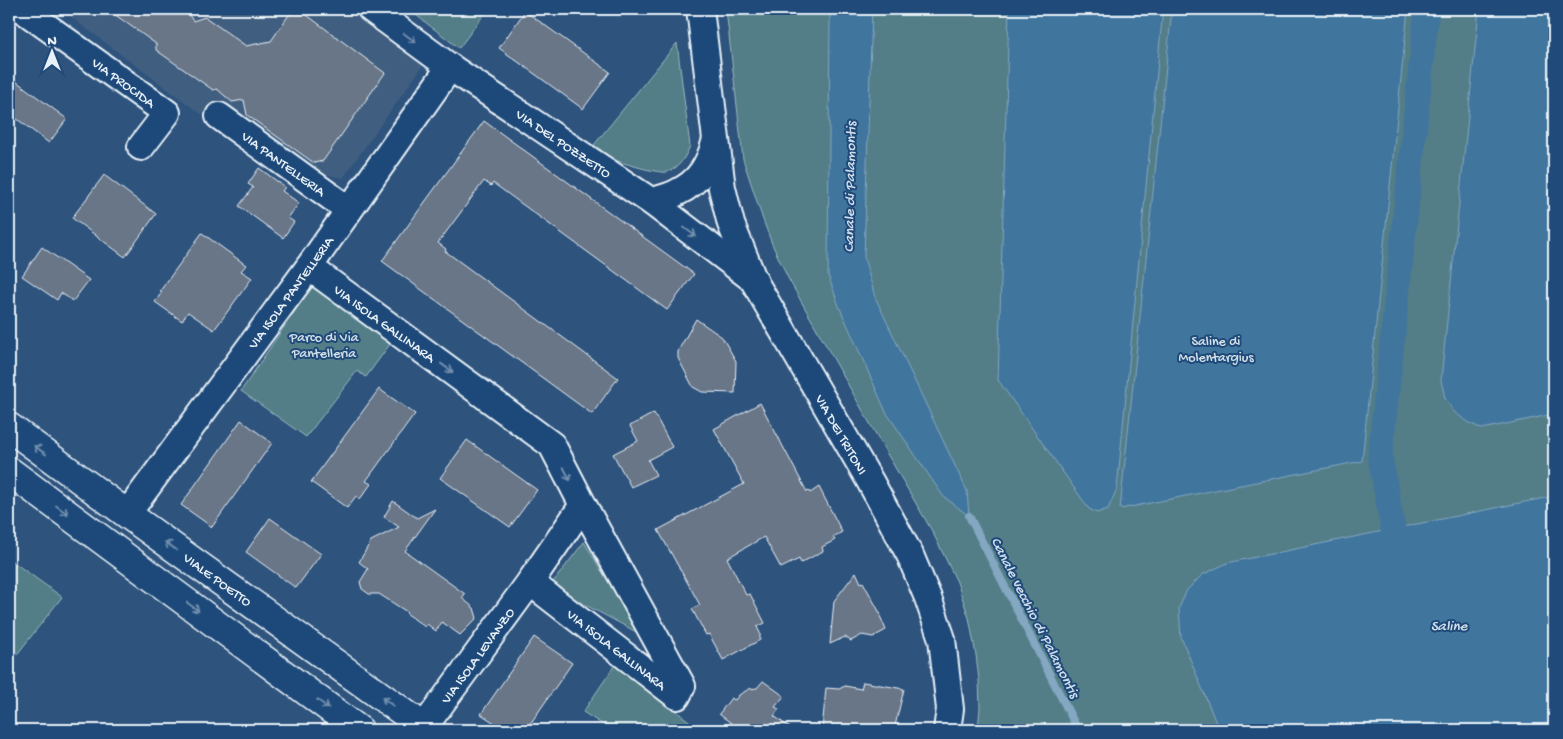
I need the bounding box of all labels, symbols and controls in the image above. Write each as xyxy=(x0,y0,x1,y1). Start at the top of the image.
north arrow xyxy=(28,28,78,78)
text: N xyxy=(47,33,57,50)
one-way arrow xyxy=(403,33,417,43)
street label: VIA PROCIDA xyxy=(87,55,158,113)
street label: VIA DEL POZZETTO xyxy=(511,106,614,184)
water label: Canale di Palamontis xyxy=(841,120,861,253)
street label: VIA PANTELLERIA xyxy=(236,128,329,202)
one-way arrow xyxy=(684,226,697,237)
street label: VIA ISOLA PANTELLERIA xyxy=(245,233,339,354)
street label: VIA ISOLA GALLINARA xyxy=(329,282,438,368)
park label: Parco di Via Pantelleria xyxy=(289,330,360,363)
park label: Saline di Molentargius xyxy=(1178,334,1254,367)
one-way arrow xyxy=(440,363,454,373)
street label: VIA DEI TRITONI xyxy=(810,391,870,478)
one-way arrow xyxy=(33,445,47,455)
one-way arrow xyxy=(562,466,572,481)
one-way arrow xyxy=(55,505,68,516)
water label: Canale vecchio di Palamontis xyxy=(986,535,1083,703)
one-way arrow xyxy=(164,541,178,551)
street label: VIALE POETTO xyxy=(178,550,255,612)
one-way arrow xyxy=(186,602,200,612)
street label: VIA ISOLA LEVANZO xyxy=(438,605,520,708)
street label: VIA ISOLA GALLINARA xyxy=(562,606,669,695)
water label: Saline xyxy=(1431,618,1469,636)
one-way arrow xyxy=(381,697,395,707)
one-way arrow xyxy=(316,699,330,709)

